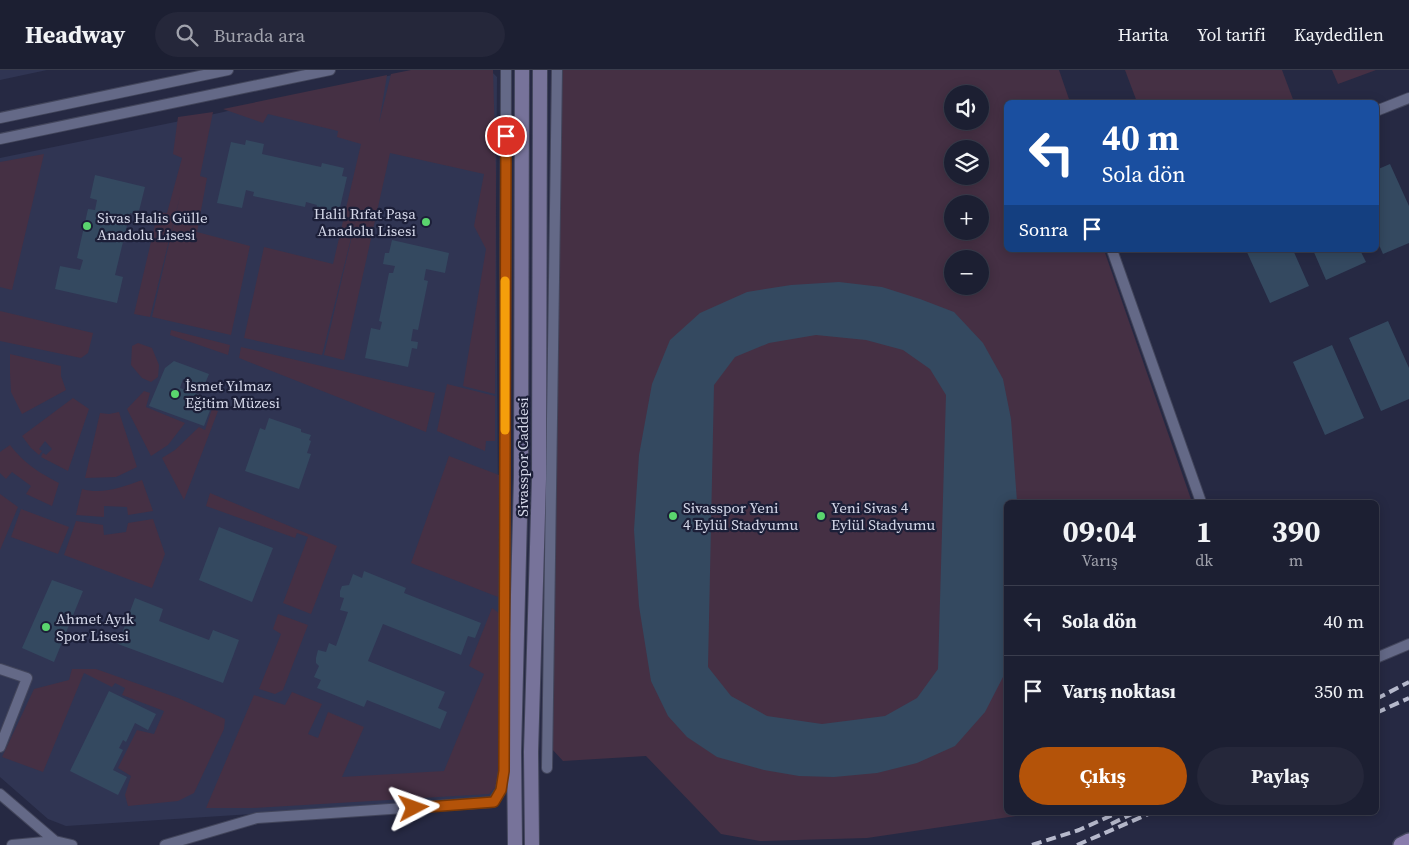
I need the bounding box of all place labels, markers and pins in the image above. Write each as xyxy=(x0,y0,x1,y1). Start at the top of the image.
pin xyxy=(485,115,527,157)
place label: Halil Rıfat Paşa Anadolu Lisesi xyxy=(314,203,416,241)
place label: Sivas Halis Gülle Anadolu Lisesi xyxy=(97,207,208,245)
marker: Halil Rıfat Paşa Anadolu Lisesi xyxy=(420,216,432,228)
marker: Sivas Halis Gülle Anadolu Lisesi xyxy=(81,220,93,232)
place label: İsmet Yılmaz Eğitim Müzesi xyxy=(185,375,280,413)
marker: İsmet Yılmaz Eğitim Müzesi xyxy=(169,388,181,400)
place label: Sivasspor Yeni 4 Eylül Stadyumu xyxy=(683,497,798,535)
place label: Yeni Sivas 4 Eylül Stadyumu xyxy=(831,497,935,535)
marker: Sivasspor Yeni 4 Eylül Stadyumu xyxy=(667,510,679,522)
marker: Yeni Sivas 4 Eylül Stadyumu xyxy=(815,510,827,522)
place label: Ahmet Ayık Spor Lisesi xyxy=(56,608,135,646)
marker: Ahmet Ayık Spor Lisesi xyxy=(40,621,52,633)

